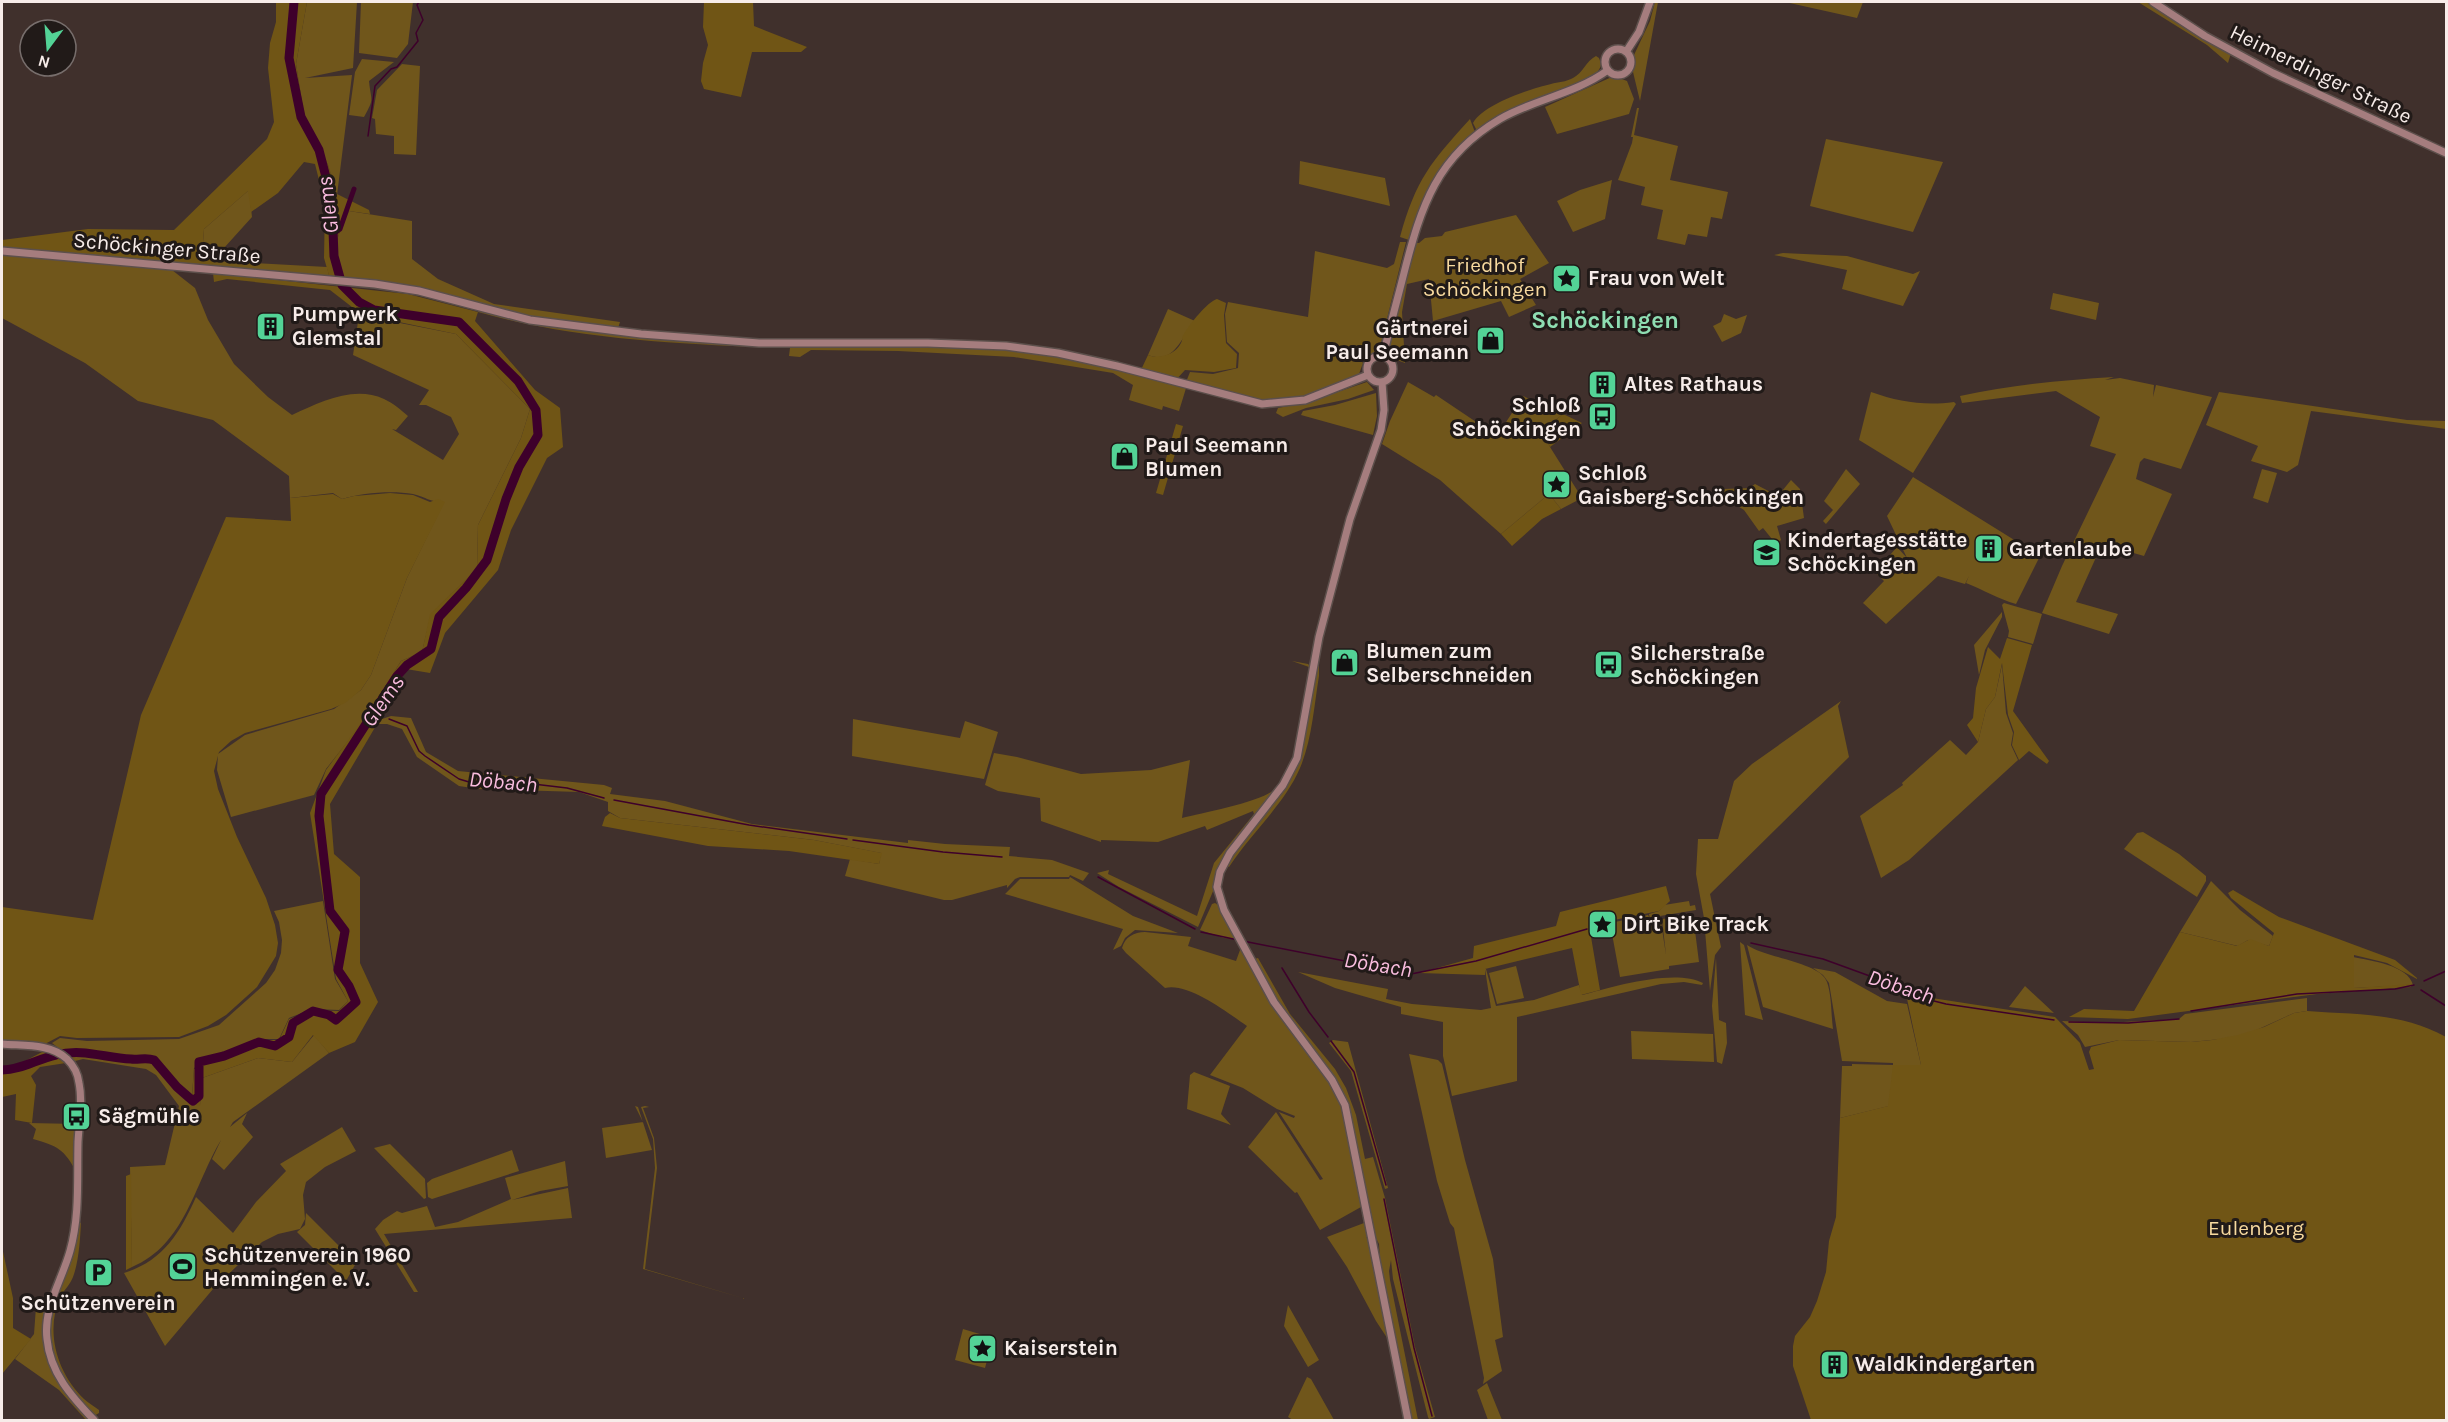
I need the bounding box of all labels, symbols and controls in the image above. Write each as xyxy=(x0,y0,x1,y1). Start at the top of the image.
north arrow xyxy=(18,18,78,78)
street label: Heimerdinger Straße xyxy=(2226,20,2416,128)
text: N xyxy=(36,51,52,73)
water label: Glems xyxy=(312,175,344,235)
street label: Schöckinger Straße xyxy=(72,228,262,268)
park label: Friedhof Schöckingen xyxy=(1423,253,1547,301)
place icon: Frau von Welt xyxy=(1551,262,1583,294)
place label: Frau von Welt xyxy=(1588,266,1725,290)
place label: Pumpwerk Glemstal xyxy=(292,302,398,350)
district label: Schöckingen xyxy=(1531,306,1679,334)
building icon: Pumpwerk Glemstal xyxy=(255,310,287,342)
place label: Gärtnerei Paul Seemann xyxy=(1326,316,1469,364)
shop icon: Gärtnerei Paul Seemann xyxy=(1474,324,1506,356)
building icon: Altes Rathaus xyxy=(1587,368,1619,400)
place label: Altes Rathaus xyxy=(1624,372,1763,396)
place label: Schloß Schöckingen xyxy=(1452,393,1581,441)
bus stop icon: Schloß Schöckingen xyxy=(1586,401,1618,433)
place label: Paul Seemann Blumen xyxy=(1145,433,1288,481)
shop icon: Paul Seemann Blumen xyxy=(1108,441,1140,473)
place label: Schloß Gaisberg-Schöckingen xyxy=(1578,461,1804,509)
place icon: Schloß Gaisberg-Schöckingen xyxy=(1541,469,1573,501)
place label: Kindertagesstätte Schöckingen xyxy=(1787,528,1967,576)
building icon: Gartenlaube xyxy=(1972,533,2004,565)
school or university icon: Kindertagesstätte Schöckingen xyxy=(1750,536,1782,568)
place label: Gartenlaube xyxy=(2009,537,2132,561)
place label: Blumen zum Selberschneiden xyxy=(1366,639,1533,687)
place label: Silcherstraße Schöckingen xyxy=(1630,641,1765,689)
shop icon: Blumen zum Selberschneiden xyxy=(1329,647,1361,679)
bus stop icon: Silcherstraße Schöckingen xyxy=(1593,649,1625,681)
water label: Glems xyxy=(356,670,410,732)
water label: Döbach xyxy=(468,766,538,798)
place icon: Dirt Bike Track xyxy=(1586,908,1618,940)
place label: Dirt Bike Track xyxy=(1623,912,1770,936)
water label: Döbach xyxy=(1342,947,1414,983)
water label: Döbach xyxy=(1864,964,1938,1010)
bus stop icon: Sägmühle xyxy=(61,1100,93,1132)
place label: Sägmühle xyxy=(98,1104,200,1128)
park label: Eulenberg xyxy=(2208,1216,2304,1240)
place label: Schützenverein 1960 Hemmingen e. V. xyxy=(204,1243,411,1291)
sports icon: Schützenverein 1960 Hemmingen e. V. xyxy=(167,1251,199,1283)
parking icon: Schützenverein xyxy=(82,1256,114,1288)
place label: Schützenverein xyxy=(20,1291,176,1315)
place icon: Kaiserstein xyxy=(967,1332,999,1364)
place label: Kaiserstein xyxy=(1004,1336,1118,1360)
building icon: Waldkindergarten xyxy=(1818,1348,1850,1380)
place label: Waldkindergarten xyxy=(1855,1352,2035,1376)

